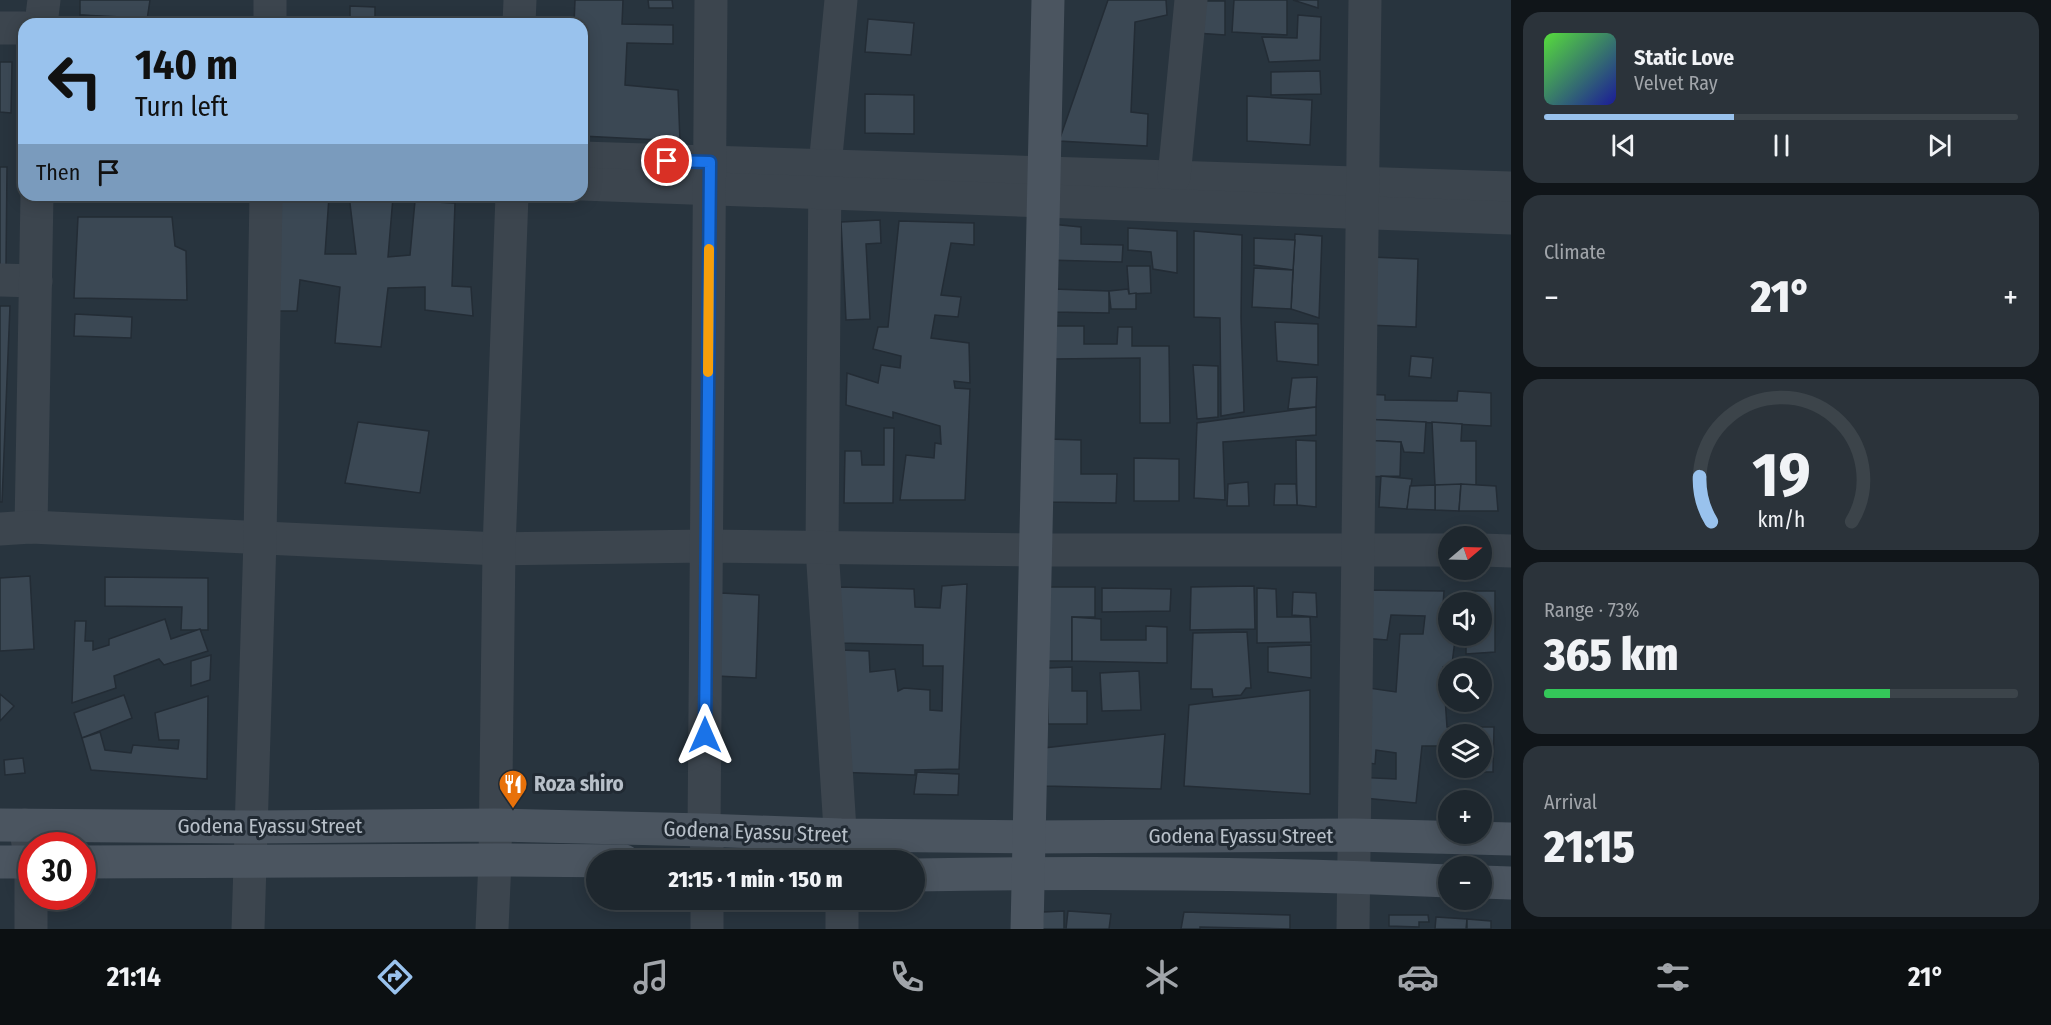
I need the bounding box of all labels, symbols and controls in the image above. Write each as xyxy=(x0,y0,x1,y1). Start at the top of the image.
text: 140 m xyxy=(135,40,238,90)
icon: left xyxy=(36,42,114,120)
text: Static Love xyxy=(1634,44,1734,71)
text: Velvet Ray xyxy=(1634,71,1718,95)
text: Turn left xyxy=(135,91,228,123)
icon: previous xyxy=(1607,129,1640,162)
icon: pause xyxy=(1765,129,1798,162)
icon: next xyxy=(1923,129,1956,162)
pin xyxy=(641,135,692,186)
icon: arrive xyxy=(650,144,683,177)
icon: arrive xyxy=(92,156,125,189)
text: Then xyxy=(36,159,80,186)
text: Climate xyxy=(1544,240,1606,264)
text: 21° xyxy=(1750,270,1811,324)
text: − xyxy=(1544,278,1559,318)
text: + xyxy=(2003,278,2018,318)
text: 19 xyxy=(1752,438,1810,513)
text: km/h xyxy=(1757,507,1805,533)
north arrow xyxy=(1438,526,1492,580)
map controls xyxy=(1438,526,1492,910)
button: sound xyxy=(1438,592,1492,646)
text: Range · 73% xyxy=(1544,598,1640,622)
text: 365 km xyxy=(1544,628,1679,682)
button: search xyxy=(1438,658,1492,712)
position arrow xyxy=(673,703,737,767)
button: layers xyxy=(1438,724,1492,778)
restaurant icon: Roza shiro xyxy=(497,768,529,810)
place label: Roza shiro xyxy=(534,771,624,797)
button: + xyxy=(1438,790,1492,844)
text: Arrival xyxy=(1544,790,1597,814)
street label: Godena Eyassu Street xyxy=(178,813,363,839)
street label: Godena Eyassu Street xyxy=(663,816,849,848)
text: 21:15 xyxy=(1544,820,1635,874)
street label: Godena Eyassu Street xyxy=(1149,823,1334,849)
speed limit sign: 30 xyxy=(18,832,96,910)
button: − xyxy=(1438,856,1492,910)
text: 21:15 · 1 min · 150 m xyxy=(669,866,842,893)
icon: directions xyxy=(374,956,416,998)
icon: music xyxy=(630,956,672,998)
icon: phone xyxy=(886,956,928,998)
icon: climate xyxy=(1141,956,1183,998)
icon: car xyxy=(1397,956,1439,998)
icon: filters xyxy=(1652,956,1694,998)
text: 21:14 xyxy=(107,961,161,993)
text: 21° xyxy=(1908,961,1944,993)

